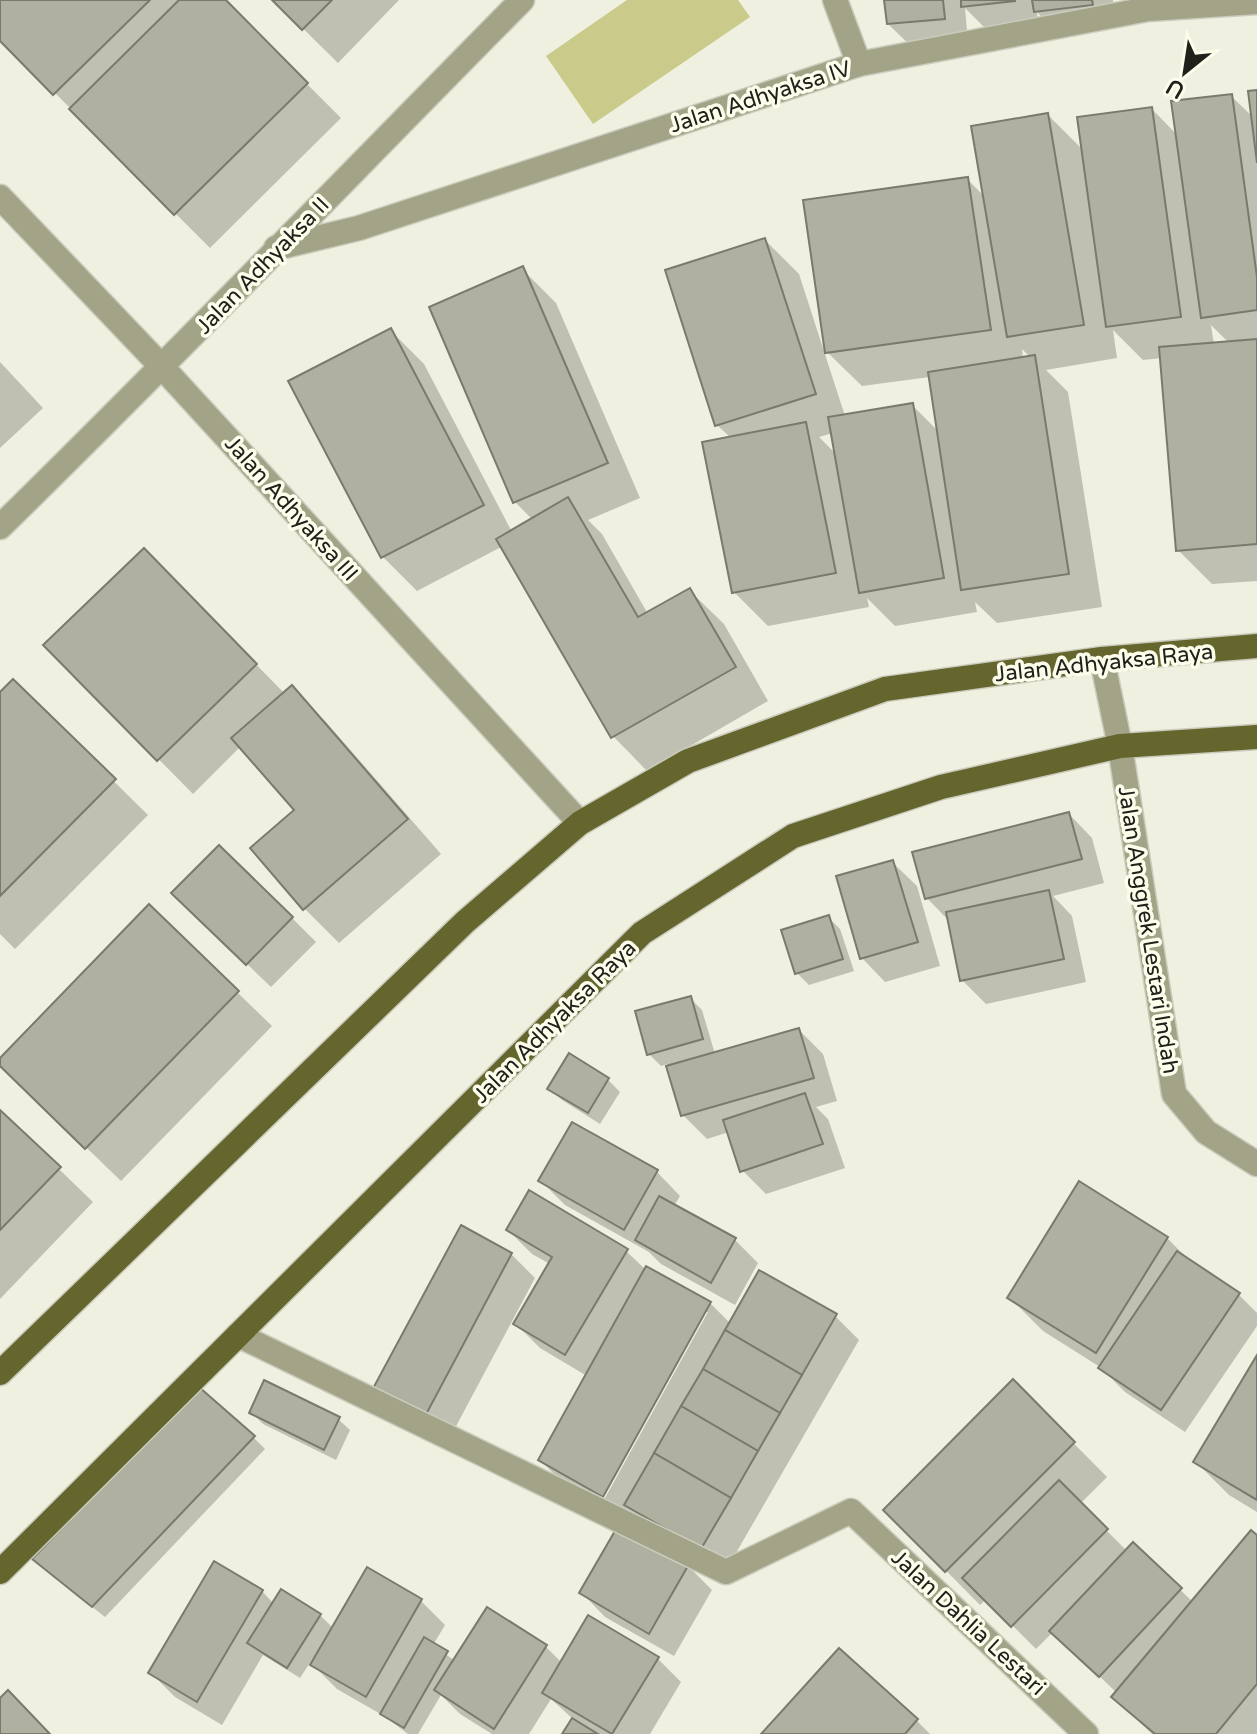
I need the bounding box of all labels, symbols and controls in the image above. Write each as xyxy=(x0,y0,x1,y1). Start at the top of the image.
north arrow xyxy=(1145,32,1225,112)
street label: Jalan Adhyaksa IV xyxy=(666,55,854,139)
text: U xyxy=(1162,73,1189,104)
street label: Jalan Adhyaksa II xyxy=(191,192,335,339)
street label: Jalan Adhyaksa III xyxy=(219,431,363,587)
street label: Jalan Adhyaksa Raya xyxy=(994,639,1214,687)
street label: Jalan Anggrek Lestari Indah xyxy=(1112,785,1184,1076)
street label: Jalan Adhyaksa Raya xyxy=(468,935,641,1108)
street label: Jalan Dahlia Lestari xyxy=(886,1545,1051,1701)

